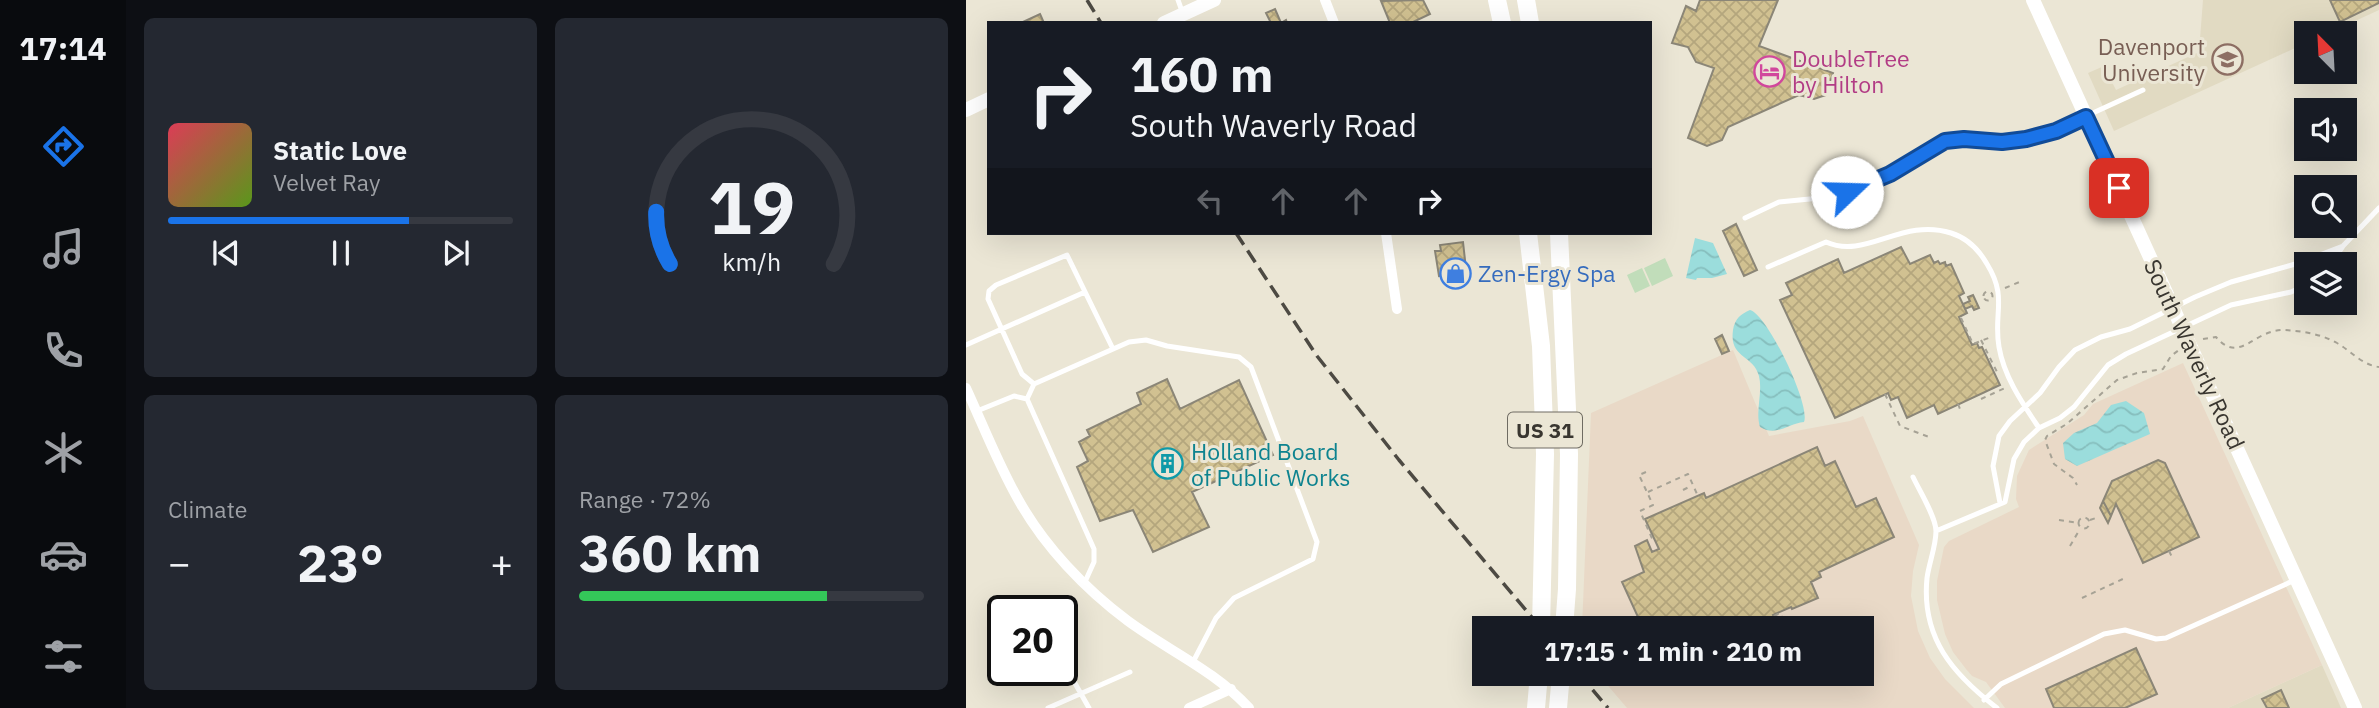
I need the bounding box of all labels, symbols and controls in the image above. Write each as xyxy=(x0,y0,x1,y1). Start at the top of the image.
north arrow xyxy=(2294,21,2357,84)
map controls xyxy=(2294,21,2357,315)
text: 17:14 xyxy=(19,27,107,69)
place label: Davenport University xyxy=(2098,31,2206,87)
text: 160 m xyxy=(1130,42,1274,105)
school or university icon: Davenport University xyxy=(2211,42,2245,76)
place label: DoubleTree by Hilton xyxy=(1792,43,1910,99)
icon: right xyxy=(1015,49,1106,140)
hotel icon: DoubleTree by Hilton xyxy=(1752,54,1786,88)
button: sound xyxy=(2294,98,2357,161)
text: South Waverly Road xyxy=(1130,104,1417,146)
icon: directions xyxy=(39,122,88,171)
text: Static Love xyxy=(273,133,407,167)
position arrow xyxy=(1810,155,1884,229)
pin xyxy=(2089,158,2149,218)
text: 19 xyxy=(708,159,795,254)
text: Velvet Ray xyxy=(273,167,380,197)
icon: arrive xyxy=(2100,169,2138,207)
button: search xyxy=(2294,175,2357,238)
icon: left xyxy=(1191,182,1229,220)
icon: ahead xyxy=(1264,182,1302,220)
icon: ahead xyxy=(1337,182,1375,220)
icon: right xyxy=(1410,182,1448,220)
icon: music xyxy=(39,224,88,273)
icon: previous xyxy=(207,234,245,272)
icon: pause xyxy=(322,234,360,272)
icon: next xyxy=(437,234,475,272)
text: km/h xyxy=(722,245,781,278)
button: layers xyxy=(2294,252,2357,315)
street label: South Waverly Road xyxy=(2138,254,2252,454)
shop icon: Zen-Ergy Spa xyxy=(1438,256,1472,290)
place label: Zen-Ergy Spa xyxy=(1478,258,1616,288)
icon: phone xyxy=(39,326,88,375)
road number: US 31 xyxy=(1508,412,1582,448)
icon: climate xyxy=(39,428,88,477)
place label: Holland Board of Public Works xyxy=(1191,436,1351,492)
building icon: Holland Board of Public Works xyxy=(1151,447,1185,481)
text: Range · 72% xyxy=(579,484,711,514)
text: Climate xyxy=(168,494,247,524)
text: 360 km xyxy=(579,519,761,586)
text: 23° xyxy=(297,529,384,596)
icon: car xyxy=(39,530,88,579)
text: − xyxy=(168,538,191,587)
text: + xyxy=(490,538,513,587)
speed limit sign: 20 xyxy=(987,595,1078,686)
icon: filters xyxy=(39,632,88,681)
text: 17:15 · 1 min · 210 m xyxy=(1544,634,1802,668)

